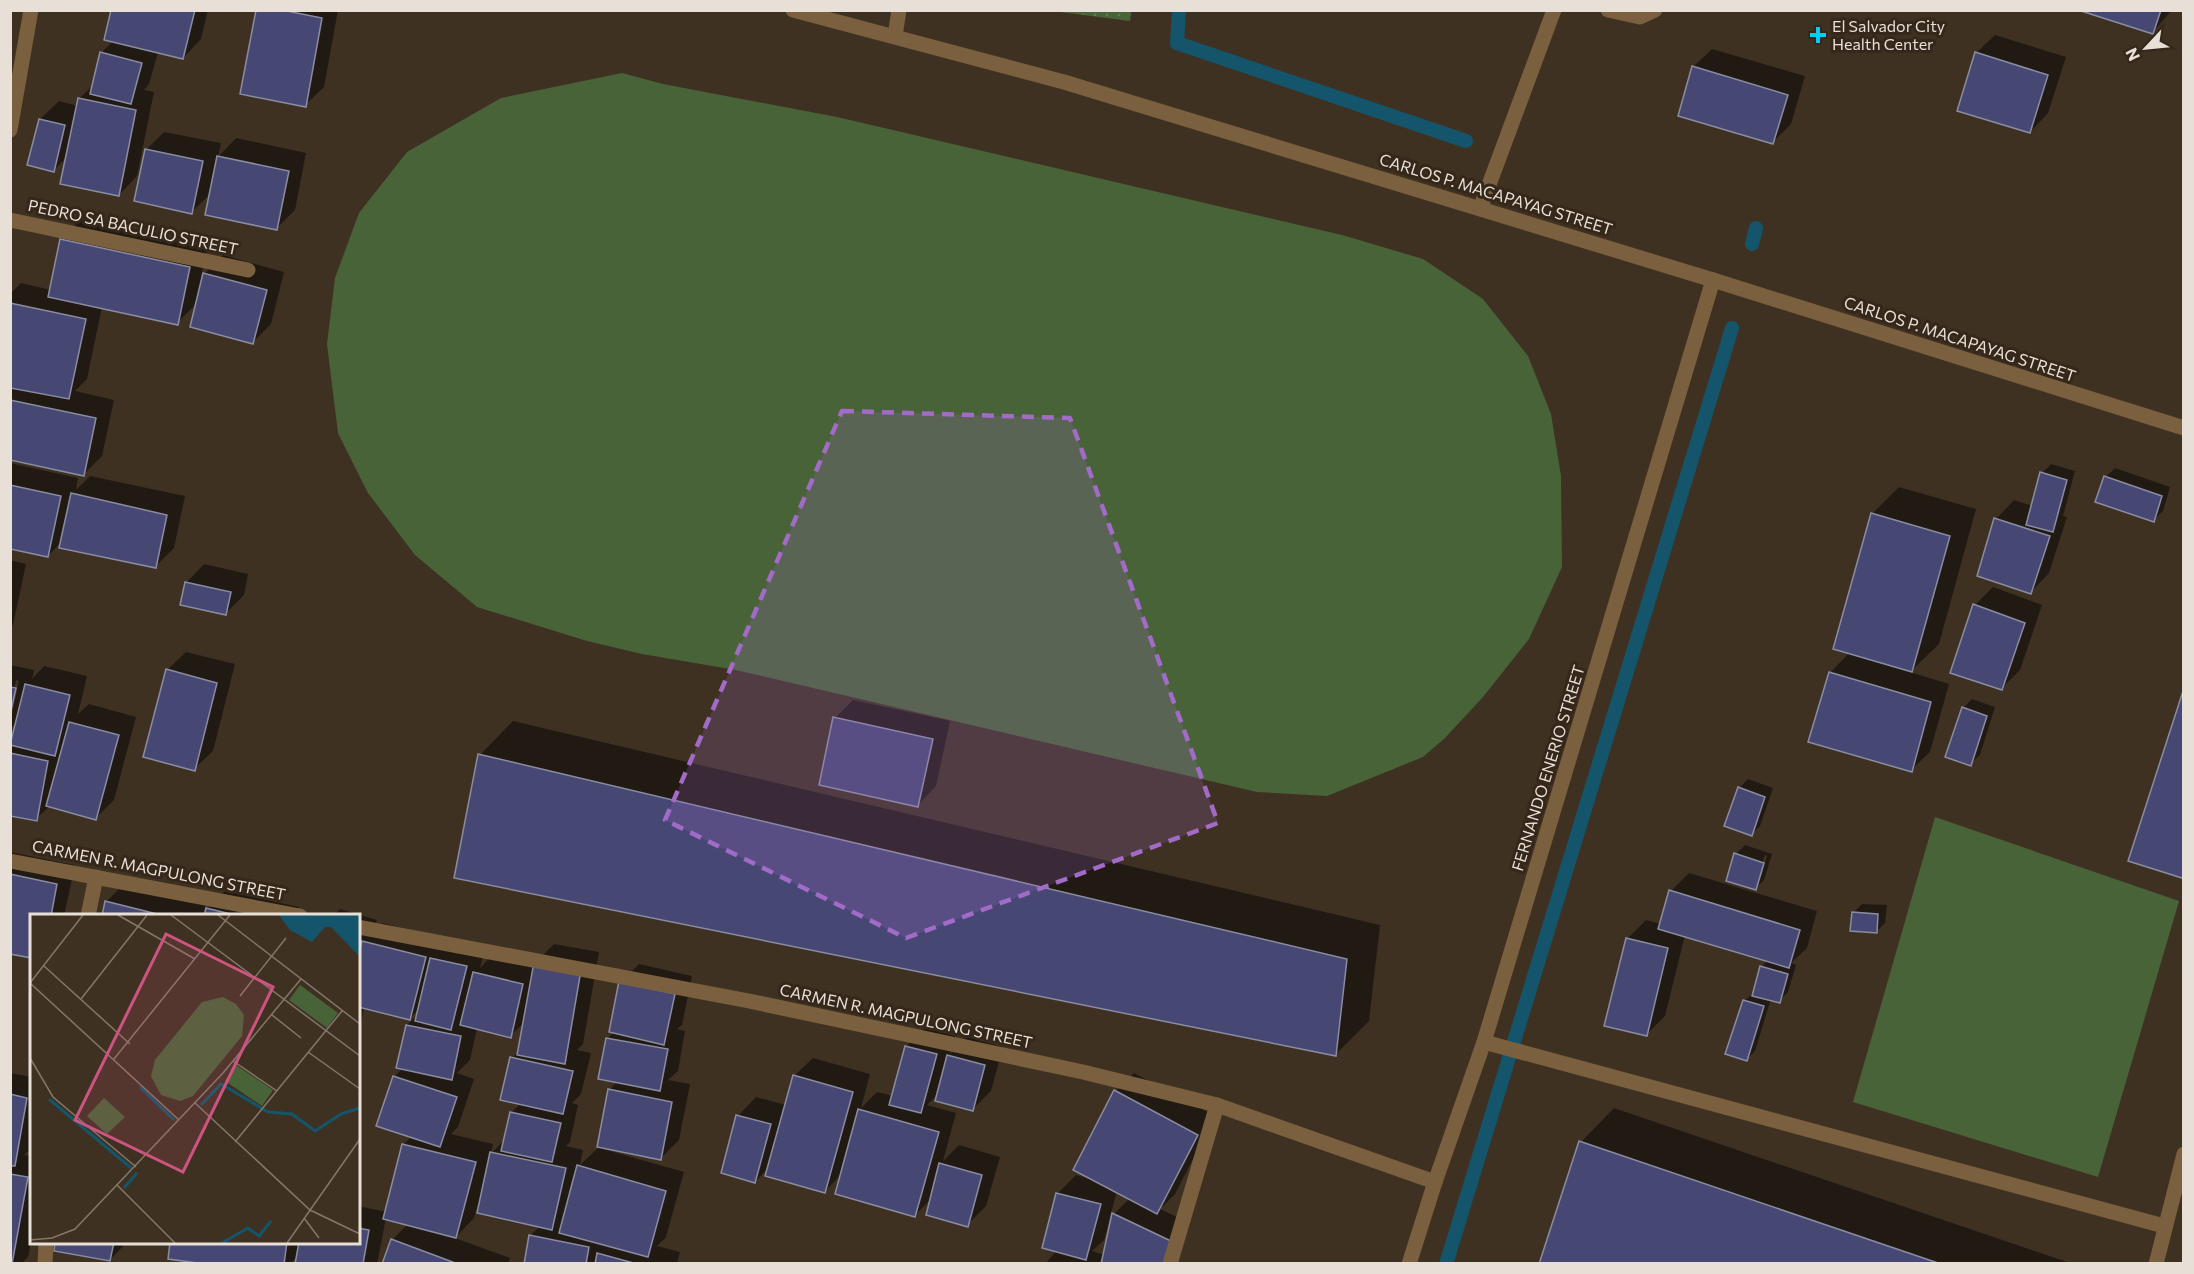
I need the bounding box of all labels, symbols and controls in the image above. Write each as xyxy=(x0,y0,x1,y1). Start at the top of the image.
place label: El Salvador City Health Center xyxy=(1832,16,1945,53)
north arrow xyxy=(2116,18,2176,78)
marker: El Salvador City Health Center xyxy=(1809,26,1827,44)
text: N xyxy=(2121,45,2143,64)
street label: CARLOS P. MACAPAYAG STREET xyxy=(1377,149,1615,238)
street label: PEDRO SA BACULIO STREET xyxy=(26,195,240,258)
street label: CARLOS P. MACAPAYAG STREET xyxy=(1842,292,2079,385)
street label: FERNANDO ENERIO STREET xyxy=(1507,663,1588,873)
street label: CARMEN R. MAGPULONG STREET xyxy=(31,836,287,903)
inset map xyxy=(30,914,360,1244)
street label: CARMEN R. MAGPULONG STREET xyxy=(778,979,1034,1052)

